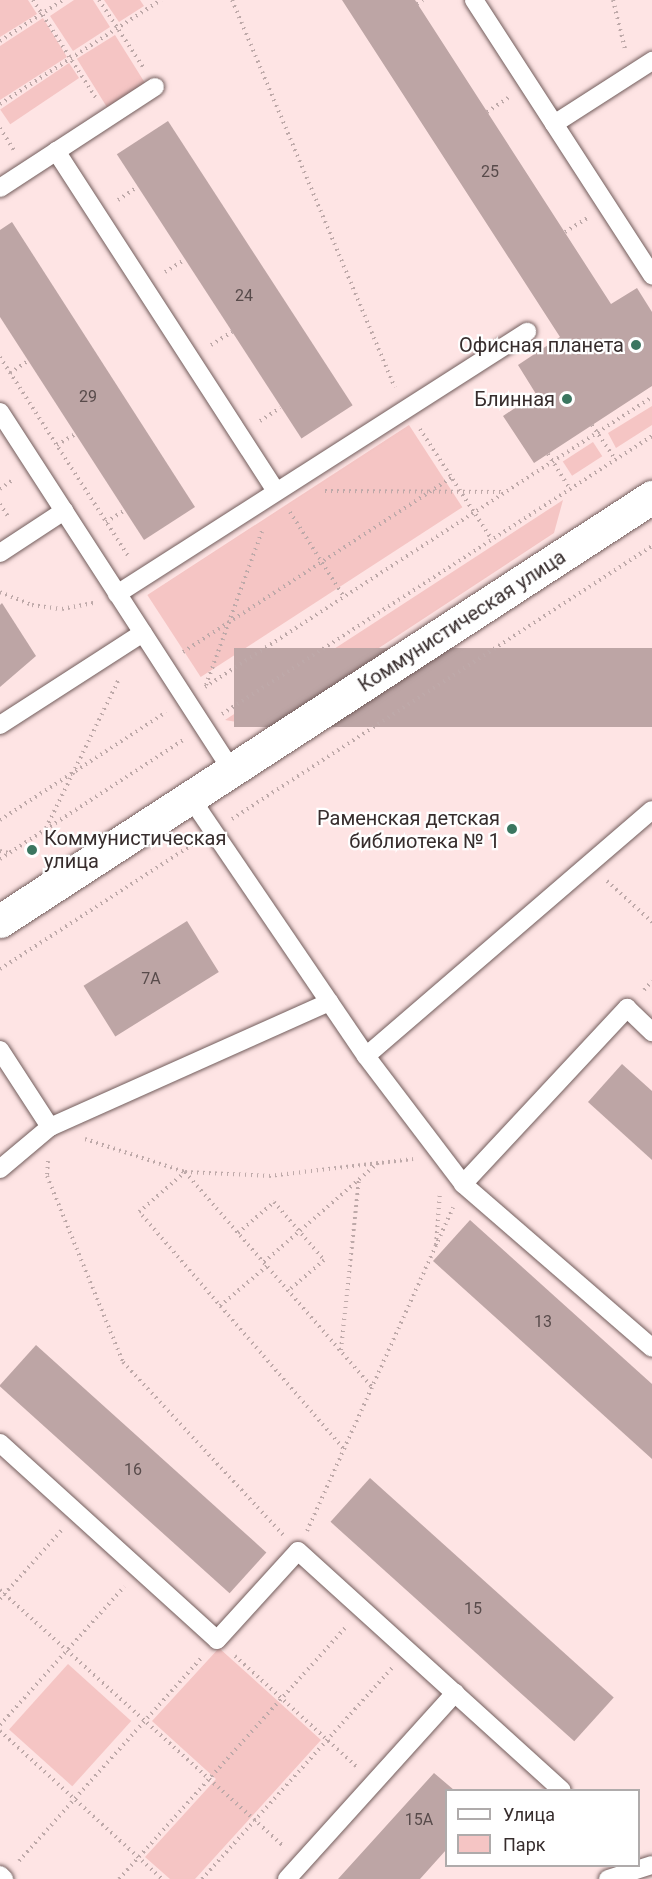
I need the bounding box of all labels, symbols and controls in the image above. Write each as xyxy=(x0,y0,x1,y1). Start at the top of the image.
house number: 25 xyxy=(481,162,499,182)
house number: 24 xyxy=(235,286,253,306)
place label: Офисная планета xyxy=(459,333,624,357)
marker: Офисная планета xyxy=(629,338,643,352)
house number: 29 xyxy=(79,387,97,407)
place label: Блинная xyxy=(474,387,555,411)
marker: Блинная xyxy=(560,392,574,406)
street label: Коммунистическая улица xyxy=(354,545,570,697)
place label: Раменская детская библиотека № 1 xyxy=(317,806,500,853)
marker: Раменская детская библиотека № 1 xyxy=(505,822,519,836)
place label: Коммунистическая улица xyxy=(44,826,226,873)
marker: Коммунистическая улица xyxy=(25,843,39,857)
house number: 7А xyxy=(141,969,161,989)
house number: 13 xyxy=(534,1312,552,1332)
house number: 16 xyxy=(124,1460,142,1480)
house number: 15 xyxy=(464,1599,482,1619)
legend xyxy=(445,1789,640,1867)
text: Улица xyxy=(503,1804,555,1825)
house number: 15А xyxy=(405,1810,433,1830)
text: Парк xyxy=(503,1834,545,1855)

